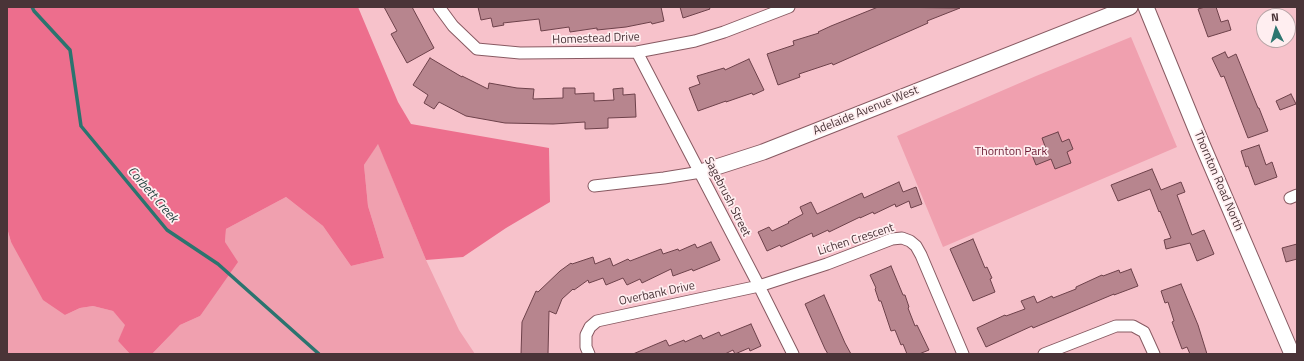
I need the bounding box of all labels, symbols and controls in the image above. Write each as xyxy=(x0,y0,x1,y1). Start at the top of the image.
north arrow xyxy=(1256,8,1296,48)
text: N xyxy=(1271,9,1280,25)
street label: Homestead Drive xyxy=(552,30,640,48)
street label: Adelaide Avenue West xyxy=(811,83,921,139)
street label: Thornton Road North xyxy=(1190,129,1246,233)
park label: Thornton Park xyxy=(975,145,1047,159)
street label: Sagebrush Street xyxy=(701,155,753,239)
water label: Corbett Creek xyxy=(124,164,180,226)
street label: Lichen Crescent xyxy=(816,221,896,259)
street label: Overbank Drive xyxy=(618,279,696,309)

